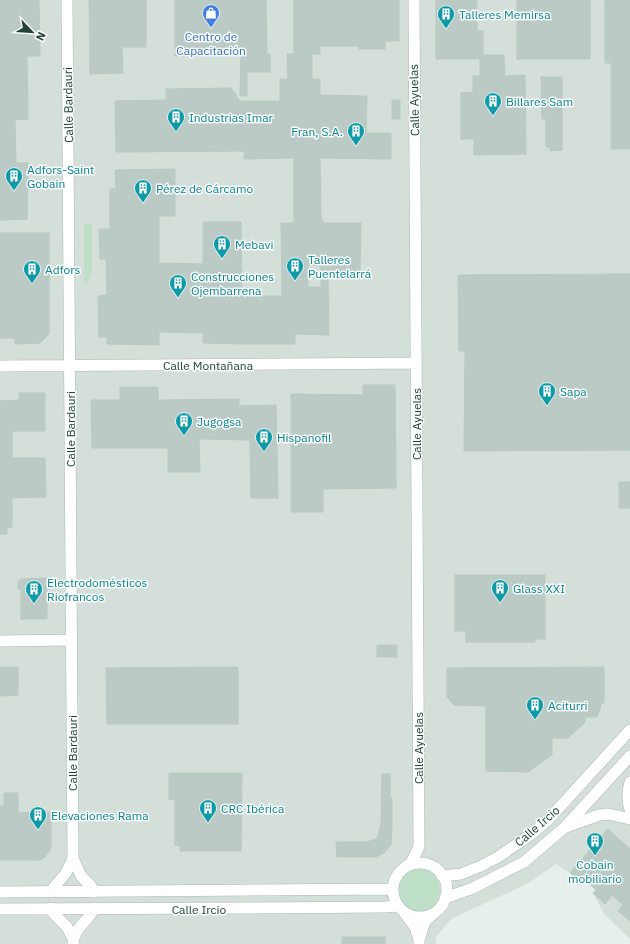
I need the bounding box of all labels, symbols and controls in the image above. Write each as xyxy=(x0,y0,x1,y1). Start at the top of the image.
shop icon: Centro de Capacitación xyxy=(201,3,221,28)
building icon: Talleres Memirsa xyxy=(436,4,456,29)
place label: Talleres Memirsa xyxy=(459,7,551,22)
north arrow xyxy=(12,12,52,52)
place label: Centro de Capacitación xyxy=(176,29,246,58)
text: N xyxy=(33,30,49,43)
street label: Calle Ayuelas xyxy=(406,64,422,136)
street label: Calle Bardauri xyxy=(60,67,76,143)
building icon: Billares Sam xyxy=(483,91,503,116)
place label: Billares Sam xyxy=(506,94,573,109)
building icon: Industrias Imar xyxy=(166,107,186,132)
place label: Industrias Imar xyxy=(189,110,274,125)
building icon: Fran, S.A. xyxy=(346,121,366,146)
place label: Fran, S.A. xyxy=(291,124,343,139)
place label: Adfors-Saint Gobain xyxy=(27,162,94,191)
building icon: Adfors-Saint Gobain xyxy=(4,166,24,191)
building icon: Pérez de Cárcamo xyxy=(133,178,153,203)
place label: Pérez de Cárcamo xyxy=(156,181,253,196)
building icon: Mebavi xyxy=(212,234,232,259)
place label: Mebavi xyxy=(235,237,274,252)
place label: Talleres Puentelarrá xyxy=(308,252,372,281)
building icon: Talleres Puentelarrá xyxy=(285,256,305,281)
building icon: Adfors xyxy=(22,259,42,284)
place label: Adfors xyxy=(45,262,81,277)
place label: Construcciones Ojembarrena xyxy=(191,269,274,298)
building icon: Construcciones Ojembarrena xyxy=(168,273,188,298)
street label: Calle Montañana xyxy=(163,358,254,373)
building icon: Sapa xyxy=(537,381,557,406)
place label: Sapa xyxy=(560,384,587,399)
street label: Calle Ayuelas xyxy=(409,388,424,460)
street label: Calle Bardauri xyxy=(63,391,78,467)
building icon: Jugogsa xyxy=(174,411,194,436)
place label: Jugogsa xyxy=(197,414,242,429)
building icon: Hispanofil xyxy=(254,427,274,452)
place label: Hispanofil xyxy=(277,430,331,445)
place label: Electrodomésticos Riofrancos xyxy=(47,575,148,604)
building icon: Glass XXI xyxy=(490,578,510,603)
building icon: Electrodomésticos Riofrancos xyxy=(24,579,44,604)
place label: Glass XXI xyxy=(513,581,565,596)
building icon: Aciturri xyxy=(525,695,545,720)
place label: Aciturri xyxy=(548,698,588,713)
street label: Calle Ayuelas xyxy=(411,712,426,784)
street label: Calle Bardauri xyxy=(65,715,80,791)
building icon: CRC Ibérica xyxy=(198,798,218,823)
place label: CRC Ibérica xyxy=(221,801,285,816)
street label: Calle Ircio xyxy=(511,802,563,850)
building icon: Elevaciones Rama xyxy=(28,805,48,830)
place label: Elevaciones Rama xyxy=(51,808,149,823)
building icon: Cobain mobiliario xyxy=(585,831,605,856)
place label: Cobain mobiliario xyxy=(568,857,622,886)
street label: Calle Ircio xyxy=(172,902,227,917)

